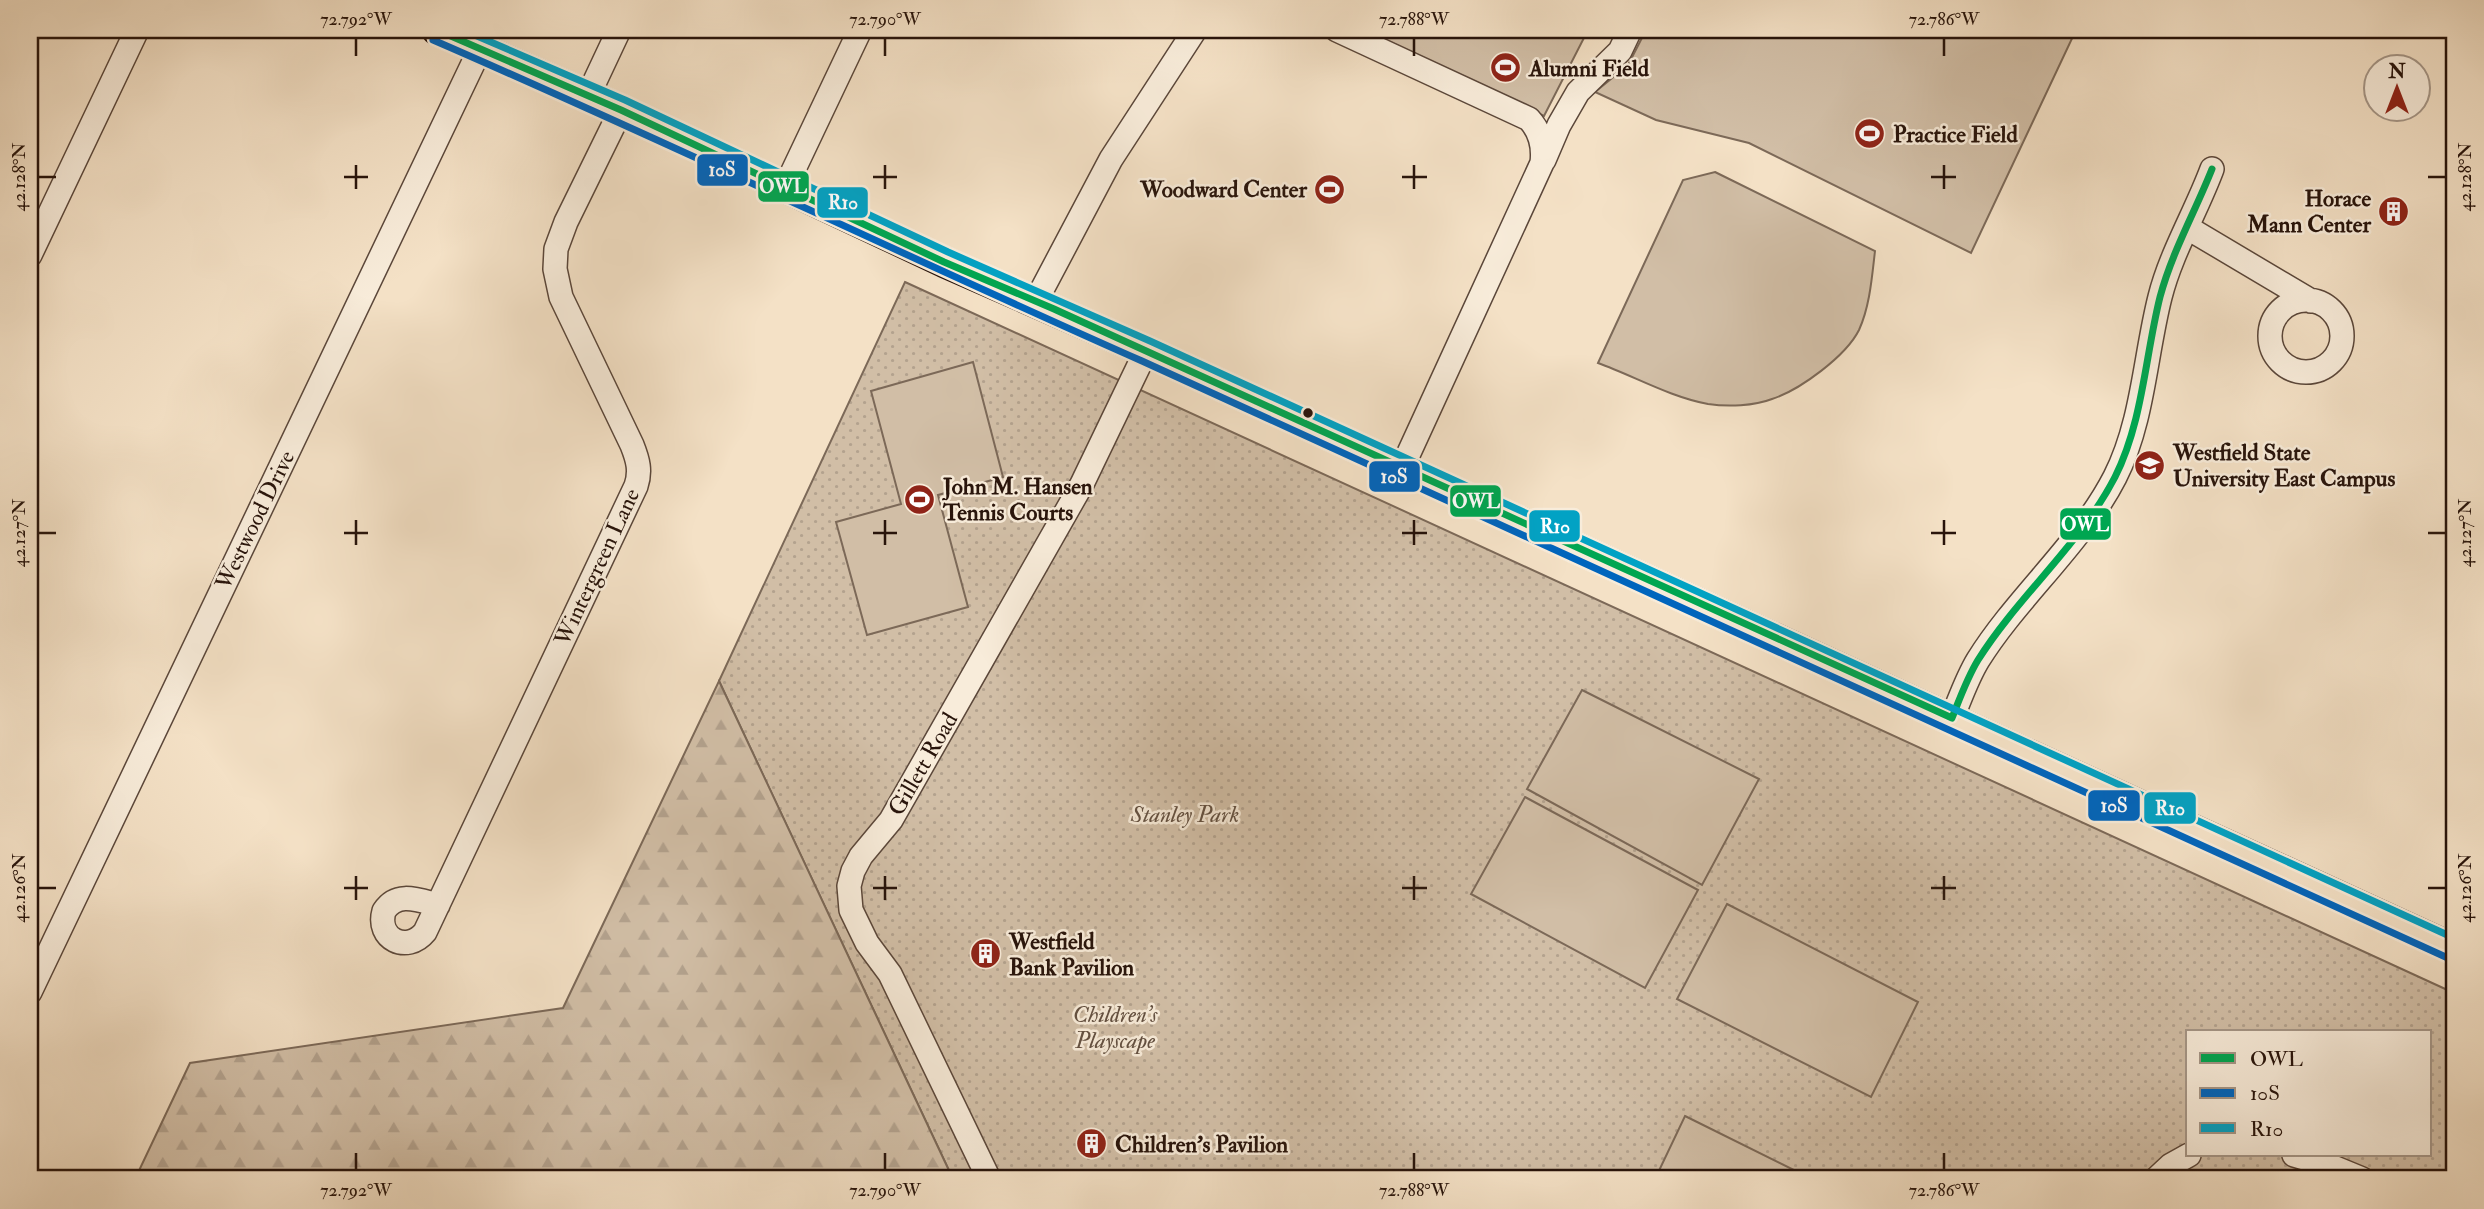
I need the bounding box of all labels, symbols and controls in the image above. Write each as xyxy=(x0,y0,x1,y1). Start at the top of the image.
text: 72.792°W xyxy=(320,8,392,31)
text: 72.790°W xyxy=(849,8,921,31)
text: 72.788°W xyxy=(1379,8,1450,31)
text: 72.786°W xyxy=(1909,8,1980,31)
sports icon: Alumni Field xyxy=(1489,51,1523,85)
north arrow xyxy=(2362,52,2432,122)
place label: Alumni Field xyxy=(1528,54,1650,83)
text: N xyxy=(2387,60,2406,84)
sports icon: Practice Field xyxy=(1853,117,1887,151)
place label: Practice Field xyxy=(1893,120,2018,149)
text: 42.128°N xyxy=(8,143,31,211)
text: 42.128°N xyxy=(2454,143,2477,211)
line badge: 10S xyxy=(696,153,749,187)
text: 10S xyxy=(709,158,735,182)
line badge: OWL xyxy=(757,170,810,203)
sports icon: Woodward Center xyxy=(1313,172,1347,206)
text: OWL xyxy=(759,175,807,199)
place label: Woodward Center xyxy=(1139,175,1307,204)
place label: Horace Mann Center xyxy=(2246,184,2371,239)
line badge: R10 xyxy=(816,186,869,219)
text: R10 xyxy=(828,191,858,215)
building icon: Horace Mann Center xyxy=(2377,194,2411,228)
unlabelled marker xyxy=(1301,406,1315,420)
place label: Westfield State University East Campus xyxy=(2172,438,2395,494)
street label: Westwood Drive xyxy=(208,445,301,595)
school or university icon: Westfield State University East Campus xyxy=(2133,448,2167,482)
line badge: 10S xyxy=(1368,460,1421,493)
text: 10S xyxy=(1381,465,1407,489)
place label: John M. Hansen Tennis Courts xyxy=(942,472,1093,527)
sports icon: John M. Hansen Tennis Courts xyxy=(903,482,937,516)
street label: Wintergreen Lane xyxy=(547,483,646,651)
line badge: OWL xyxy=(1449,484,1502,518)
text: OWL xyxy=(1452,490,1500,514)
text: 42.127°N xyxy=(8,499,31,567)
text: 42.127°N xyxy=(2454,499,2477,567)
line badge: OWL xyxy=(2059,507,2112,541)
line badge: R10 xyxy=(1528,509,1581,543)
text: OWL xyxy=(2061,513,2109,537)
text: R10 xyxy=(1540,515,1570,539)
street label: Gillett Road xyxy=(882,707,964,821)
line badge: 10S xyxy=(2087,789,2141,822)
line badge: R10 xyxy=(2143,791,2197,825)
text: 10S xyxy=(2101,794,2127,818)
text: R10 xyxy=(2155,797,2185,821)
park label: Stanley Park xyxy=(1130,800,1239,829)
text: 42.126°N xyxy=(8,853,31,923)
text: 42.126°N xyxy=(2454,853,2477,923)
place label: Westfield Bank Pavilion xyxy=(1008,927,1134,982)
building icon: Westfield Bank Pavilion xyxy=(969,937,1003,971)
park label: Children's Playscape xyxy=(1073,1000,1158,1055)
legend xyxy=(2186,1030,2432,1156)
text: OWL xyxy=(2250,1046,2303,1073)
text: 10S xyxy=(2250,1080,2280,1107)
text: R10 xyxy=(2250,1116,2283,1143)
building icon: Children's Pavilion xyxy=(1075,1127,1109,1161)
place label: Children's Pavilion xyxy=(1115,1130,1288,1159)
text: 72.792°W xyxy=(320,1179,392,1202)
text: 72.790°W xyxy=(849,1179,921,1202)
text: 72.788°W xyxy=(1379,1179,1450,1202)
text: 72.786°W xyxy=(1909,1179,1980,1202)

